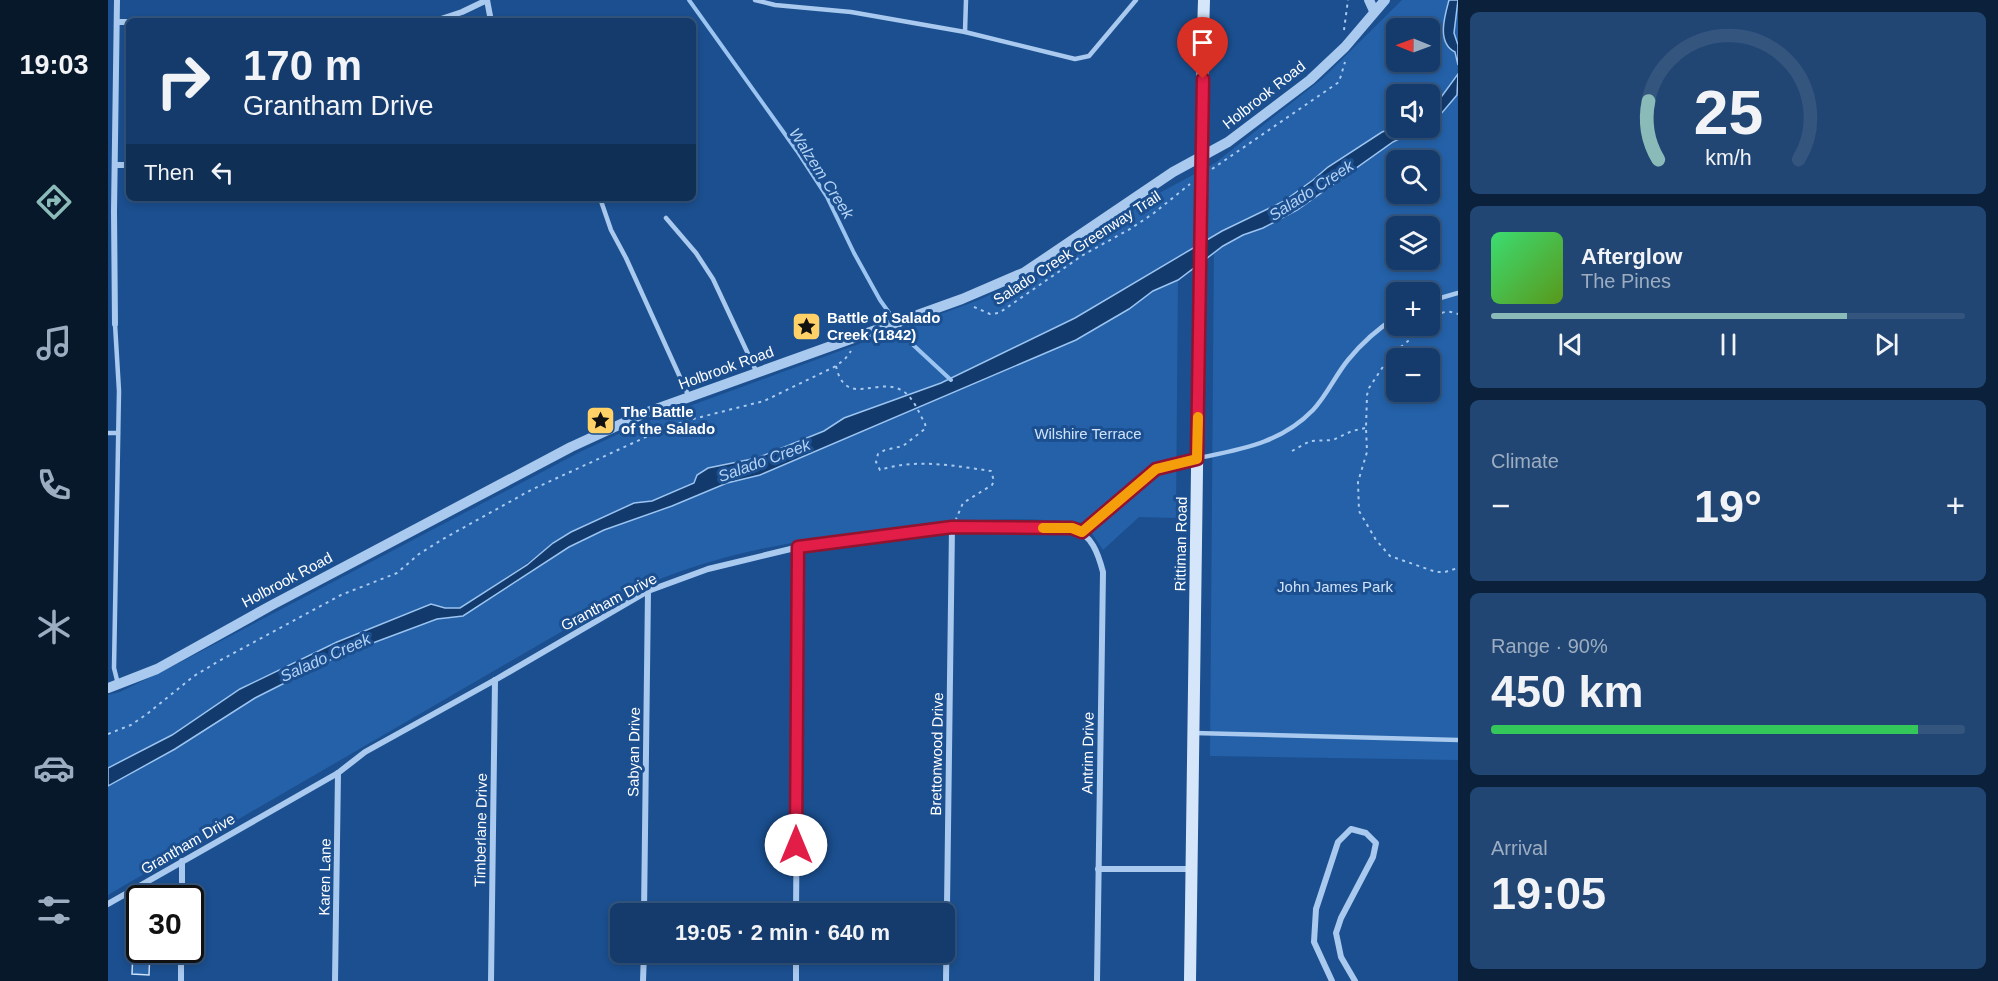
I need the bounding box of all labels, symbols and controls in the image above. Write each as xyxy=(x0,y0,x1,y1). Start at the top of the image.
pin xyxy=(1177,17,1228,79)
north arrow xyxy=(1386,18,1440,72)
map controls xyxy=(1386,18,1440,402)
icon: arrive xyxy=(1186,26,1219,59)
icon: right xyxy=(144,42,222,120)
text: 170 m xyxy=(243,42,362,89)
text: 19:03 xyxy=(19,50,89,80)
street label: Holbrook Road xyxy=(1219,57,1308,132)
text: 25 xyxy=(1693,78,1763,147)
button: sound xyxy=(1386,84,1440,138)
text: Grantham Drive xyxy=(243,91,434,121)
water label: Walzem Creek xyxy=(786,125,858,223)
text: km/h xyxy=(1705,146,1751,170)
button: search xyxy=(1386,150,1440,204)
icon: left xyxy=(206,156,239,189)
water label: Salado Creek xyxy=(1266,156,1357,224)
text: Then xyxy=(144,160,194,185)
icon: directions xyxy=(33,181,75,223)
street label: Salado Creek Greenway Trail xyxy=(990,187,1164,308)
button: layers xyxy=(1386,216,1440,270)
text: Afterglow xyxy=(1581,244,1682,269)
text: The Pines xyxy=(1581,270,1671,292)
button: + xyxy=(1386,282,1440,336)
place label: Battle of Salado Creek (1842) xyxy=(827,309,940,343)
place icon: Battle of Salado Creek (1842) xyxy=(790,311,822,343)
icon: music xyxy=(33,322,75,364)
icon: previous xyxy=(1554,328,1587,361)
icon: pause xyxy=(1712,328,1745,361)
icon: next xyxy=(1870,328,1903,361)
street label: Holbrook Road xyxy=(676,342,776,393)
button: − xyxy=(1386,348,1440,402)
place label: The Battle of the Salado xyxy=(621,403,715,437)
place icon: The Battle of the Salado xyxy=(584,405,616,437)
park label: Wilshire Terrace xyxy=(1034,425,1142,442)
water label: Salado Creek xyxy=(716,436,814,485)
text: Climate xyxy=(1491,450,1559,472)
icon: phone xyxy=(33,464,75,506)
text: 19° xyxy=(1694,481,1762,532)
text: − xyxy=(1491,487,1510,524)
text: + xyxy=(1946,487,1965,524)
street label: Rittiman Road xyxy=(1171,496,1190,592)
street label: Holbrook Road xyxy=(239,549,335,611)
street label: Grantham Drive xyxy=(558,569,659,634)
park label: John James Park xyxy=(1277,578,1393,595)
icon: climate xyxy=(33,606,75,648)
water label: Salado Creek xyxy=(277,630,374,685)
text: Range · 90% xyxy=(1491,635,1608,657)
text: 450 km xyxy=(1491,666,1644,717)
street label: Brettonwood Drive xyxy=(927,692,946,816)
street label: Sabyan Drive xyxy=(624,707,643,797)
street label: Antrim Drive xyxy=(1078,712,1097,794)
icon: car xyxy=(33,747,75,789)
street label: Timberlane Drive xyxy=(471,773,490,887)
street label: Grantham Drive xyxy=(138,810,238,877)
position arrow xyxy=(764,813,828,877)
text: Arrival xyxy=(1491,837,1548,859)
street label: Karen Lane xyxy=(315,838,334,916)
text: 19:05 xyxy=(1491,868,1606,919)
speed limit sign: 30 xyxy=(126,885,204,963)
icon: filters xyxy=(33,889,75,931)
text: 19:05 · 2 min · 640 m xyxy=(675,920,890,945)

